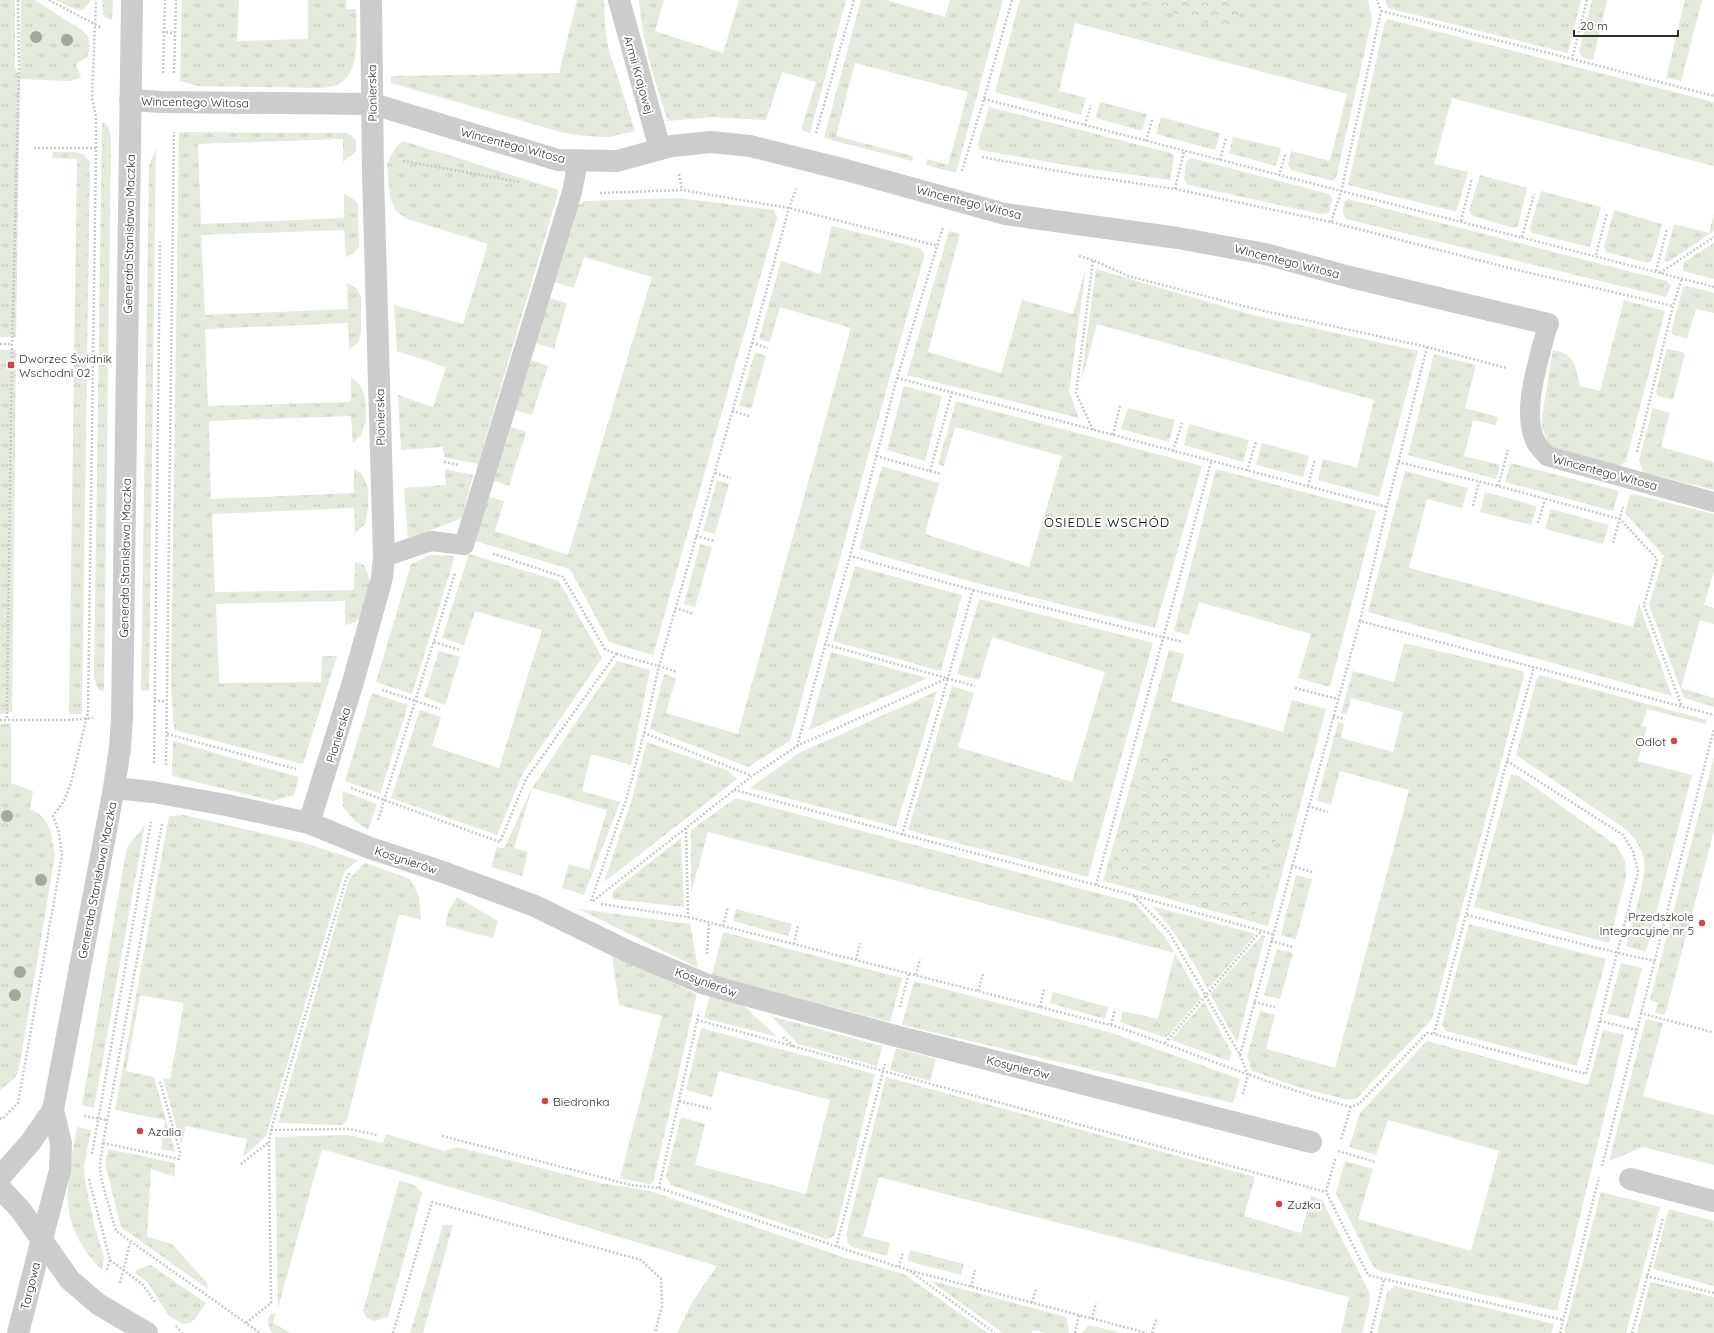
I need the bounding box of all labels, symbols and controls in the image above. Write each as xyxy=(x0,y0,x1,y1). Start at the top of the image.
scale bar xyxy=(1574,12,1678,38)
text: 20 m xyxy=(1580,18,1608,33)
street label: Armii Krajowej xyxy=(621,34,657,116)
street label: Pionierska xyxy=(364,64,380,122)
street label: Wincentego Witosa xyxy=(141,94,249,110)
street label: Wincentego Witosa xyxy=(459,124,567,166)
street label: Generała Stanisława Maczka xyxy=(120,154,138,314)
street label: Wincentego Witosa xyxy=(915,182,1023,222)
street label: Wincentego Witosa xyxy=(1233,241,1341,281)
place label: Dworzec Świdnik Wschodni 02 xyxy=(19,351,112,380)
marker: Dworzec Świdnik Wschodni 02 xyxy=(6,360,16,370)
street label: Pionierska xyxy=(372,388,388,446)
street label: Wincentego Witosa xyxy=(1551,451,1659,493)
street label: Generała Stanisława Maczka xyxy=(116,478,134,638)
district label: OSIEDLE WSCHÓD xyxy=(1044,514,1170,530)
street label: Pionierska xyxy=(322,705,354,765)
place label: Odlot xyxy=(1635,734,1666,749)
marker: Odlot xyxy=(1669,736,1679,746)
street label: Generała Stanisława Maczka xyxy=(74,800,120,960)
street label: Kosynierów xyxy=(373,843,439,877)
place label: Przedszkole Integracyjne nr 5 xyxy=(1599,909,1694,938)
marker: Przedszkole Integracyjne nr 5 xyxy=(1697,918,1707,928)
street label: Kosynierów xyxy=(673,964,739,1000)
street label: Kosynierów xyxy=(985,1052,1051,1082)
place label: Biedronka xyxy=(553,1094,610,1109)
marker: Biedronka xyxy=(540,1096,550,1106)
place label: Azalia xyxy=(148,1124,181,1139)
marker: Azalia xyxy=(135,1126,145,1136)
place label: Zuźka xyxy=(1287,1197,1321,1212)
marker: Zuźka xyxy=(1274,1199,1284,1209)
street label: Targowa xyxy=(17,1261,43,1311)

